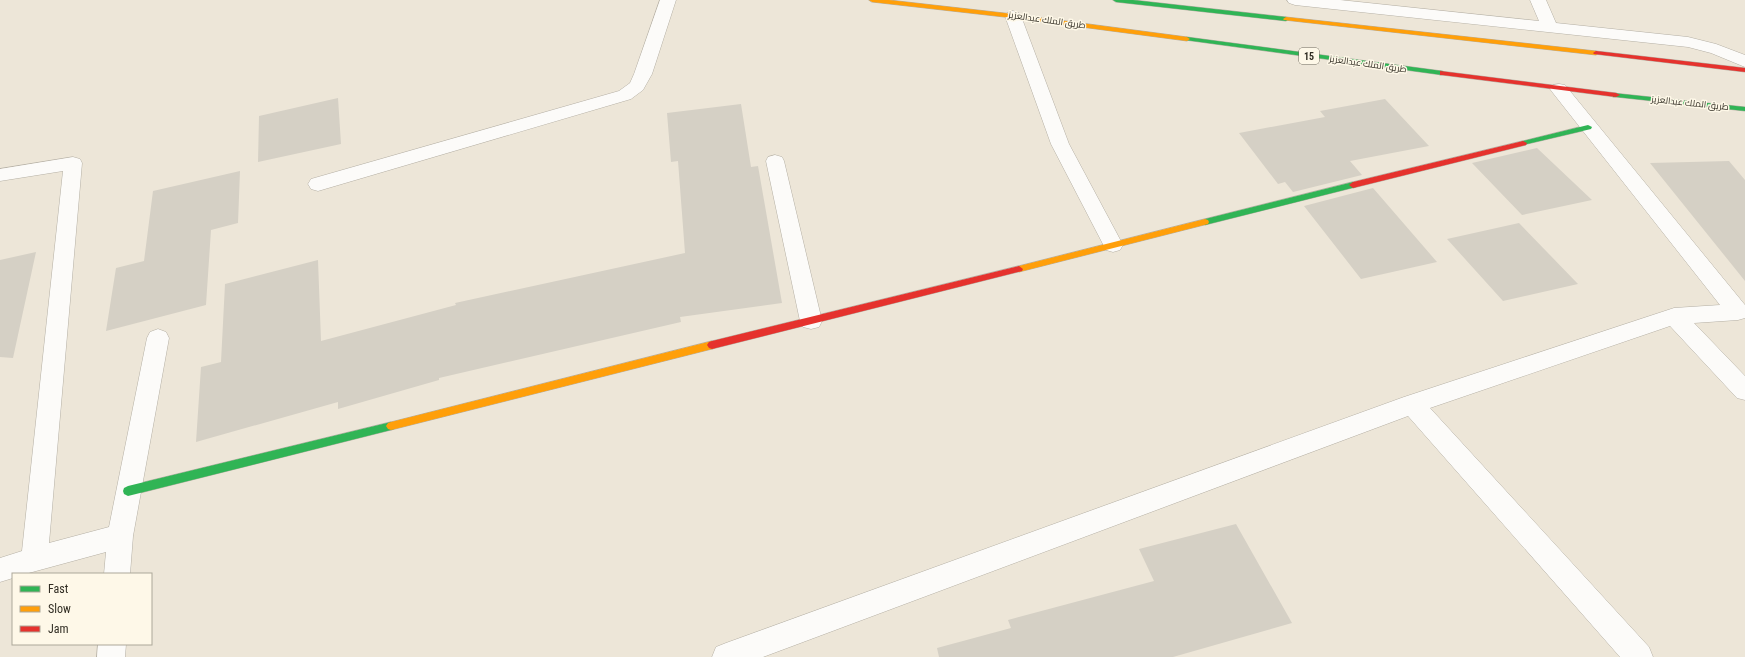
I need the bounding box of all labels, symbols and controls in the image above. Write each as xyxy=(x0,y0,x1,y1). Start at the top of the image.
street label: طريق الملك عبدالعزيز xyxy=(1007,10,1086,31)
road number: 15 xyxy=(1299,48,1319,64)
street label: طريق الملك عبدالعزيز xyxy=(1328,54,1407,75)
street label: طريق الملك عبدالعزيز xyxy=(1650,94,1729,113)
legend xyxy=(12,573,152,645)
text: Fast xyxy=(48,582,69,596)
text: Slow xyxy=(48,602,71,616)
text: Jam xyxy=(48,622,69,636)

